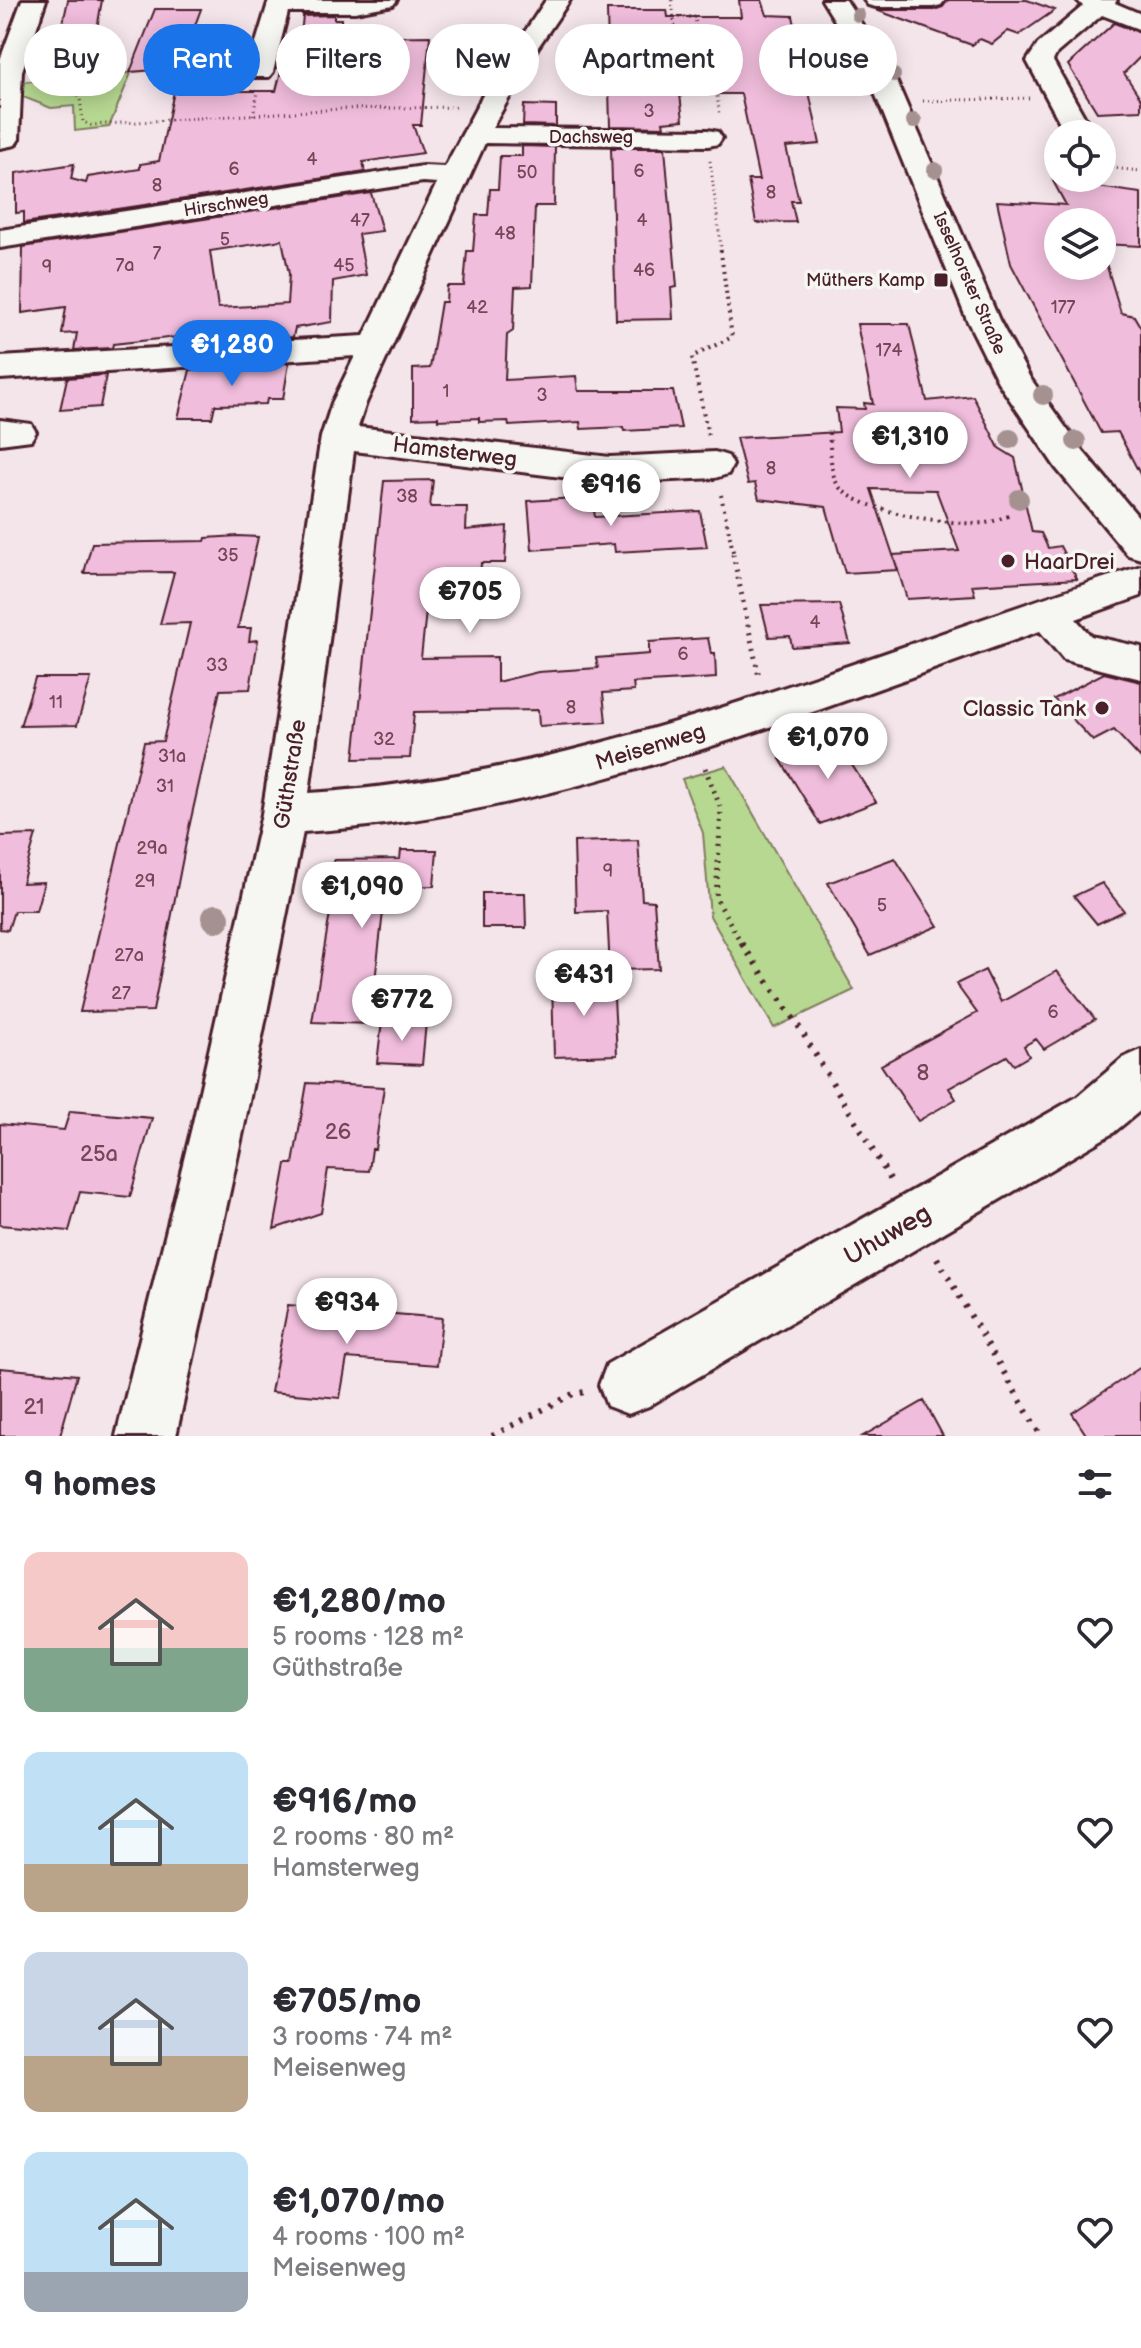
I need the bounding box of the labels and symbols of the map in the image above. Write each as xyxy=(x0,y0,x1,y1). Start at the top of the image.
house number: 3 xyxy=(643,101,655,122)
street label: Dachsweg xyxy=(549,127,633,148)
house number: 4 xyxy=(307,149,318,170)
house number: 6 xyxy=(229,159,240,180)
house number: 6 xyxy=(634,161,645,182)
house number: 50 xyxy=(517,162,537,183)
house number: 8 xyxy=(152,175,162,196)
house number: 8 xyxy=(766,182,776,203)
street label: Hirschweg xyxy=(182,187,270,222)
street label: Isselhorster Straße xyxy=(929,209,1011,358)
house number: 47 xyxy=(350,210,370,231)
house number: 4 xyxy=(637,210,648,231)
house number: 48 xyxy=(494,223,516,244)
house number: 5 xyxy=(220,229,230,250)
house number: 7 xyxy=(153,243,162,264)
house number: 7a xyxy=(115,255,135,276)
house number: 45 xyxy=(333,255,355,276)
house number: 9 xyxy=(42,257,52,278)
house number: 46 xyxy=(633,260,655,281)
place label: Müthers Kamp xyxy=(806,270,925,291)
marker: Müthers Kamp xyxy=(932,271,950,289)
house number: 42 xyxy=(466,297,488,318)
house number: 177 xyxy=(1051,297,1075,318)
pin: €1,280 xyxy=(167,320,297,388)
house number: 174 xyxy=(876,340,902,361)
house number: 1 xyxy=(443,381,449,402)
house number: 3 xyxy=(536,385,548,406)
pin: €1,310 xyxy=(845,412,975,480)
street label: Hamsterweg xyxy=(391,431,519,474)
house number: 8 xyxy=(766,458,776,479)
pin: €916 xyxy=(564,460,658,528)
house number: 38 xyxy=(396,486,418,507)
house number: 35 xyxy=(217,545,239,566)
place label: HaarDrei xyxy=(1024,549,1115,576)
marker: HaarDrei xyxy=(999,552,1017,570)
pin: €705 xyxy=(423,567,517,635)
house number: 4 xyxy=(810,612,821,633)
house number: 6 xyxy=(678,644,689,665)
house number: 33 xyxy=(206,655,228,676)
house number: 11 xyxy=(49,692,63,713)
place label: Classic Tank xyxy=(963,696,1086,723)
house number: 8 xyxy=(566,697,576,718)
marker: Classic Tank xyxy=(1093,699,1111,717)
pin: €1,070 xyxy=(763,713,893,781)
street label: Güthstraße xyxy=(268,717,312,831)
street label: Meisenweg xyxy=(592,718,709,777)
house number: 32 xyxy=(373,729,395,750)
house number: 31a xyxy=(158,746,186,767)
house number: 31 xyxy=(156,776,174,797)
house number: 29a xyxy=(136,838,168,859)
house number: 9 xyxy=(603,861,613,882)
pin: €1,090 xyxy=(297,862,427,930)
house number: 29 xyxy=(134,871,156,892)
house number: 5 xyxy=(877,895,887,916)
house number: 27a xyxy=(114,945,144,966)
pin: €431 xyxy=(537,950,631,1018)
pin: €772 xyxy=(355,975,449,1043)
house number: 27 xyxy=(111,983,131,1004)
house number: 6 xyxy=(1048,1002,1059,1023)
house number: 8 xyxy=(917,1060,929,1087)
house number: 26 xyxy=(325,1119,351,1146)
house number: 25a xyxy=(80,1141,118,1168)
street label: Uhuweg xyxy=(839,1198,937,1273)
pin: €934 xyxy=(300,1278,394,1346)
house number: 21 xyxy=(23,1394,45,1421)

